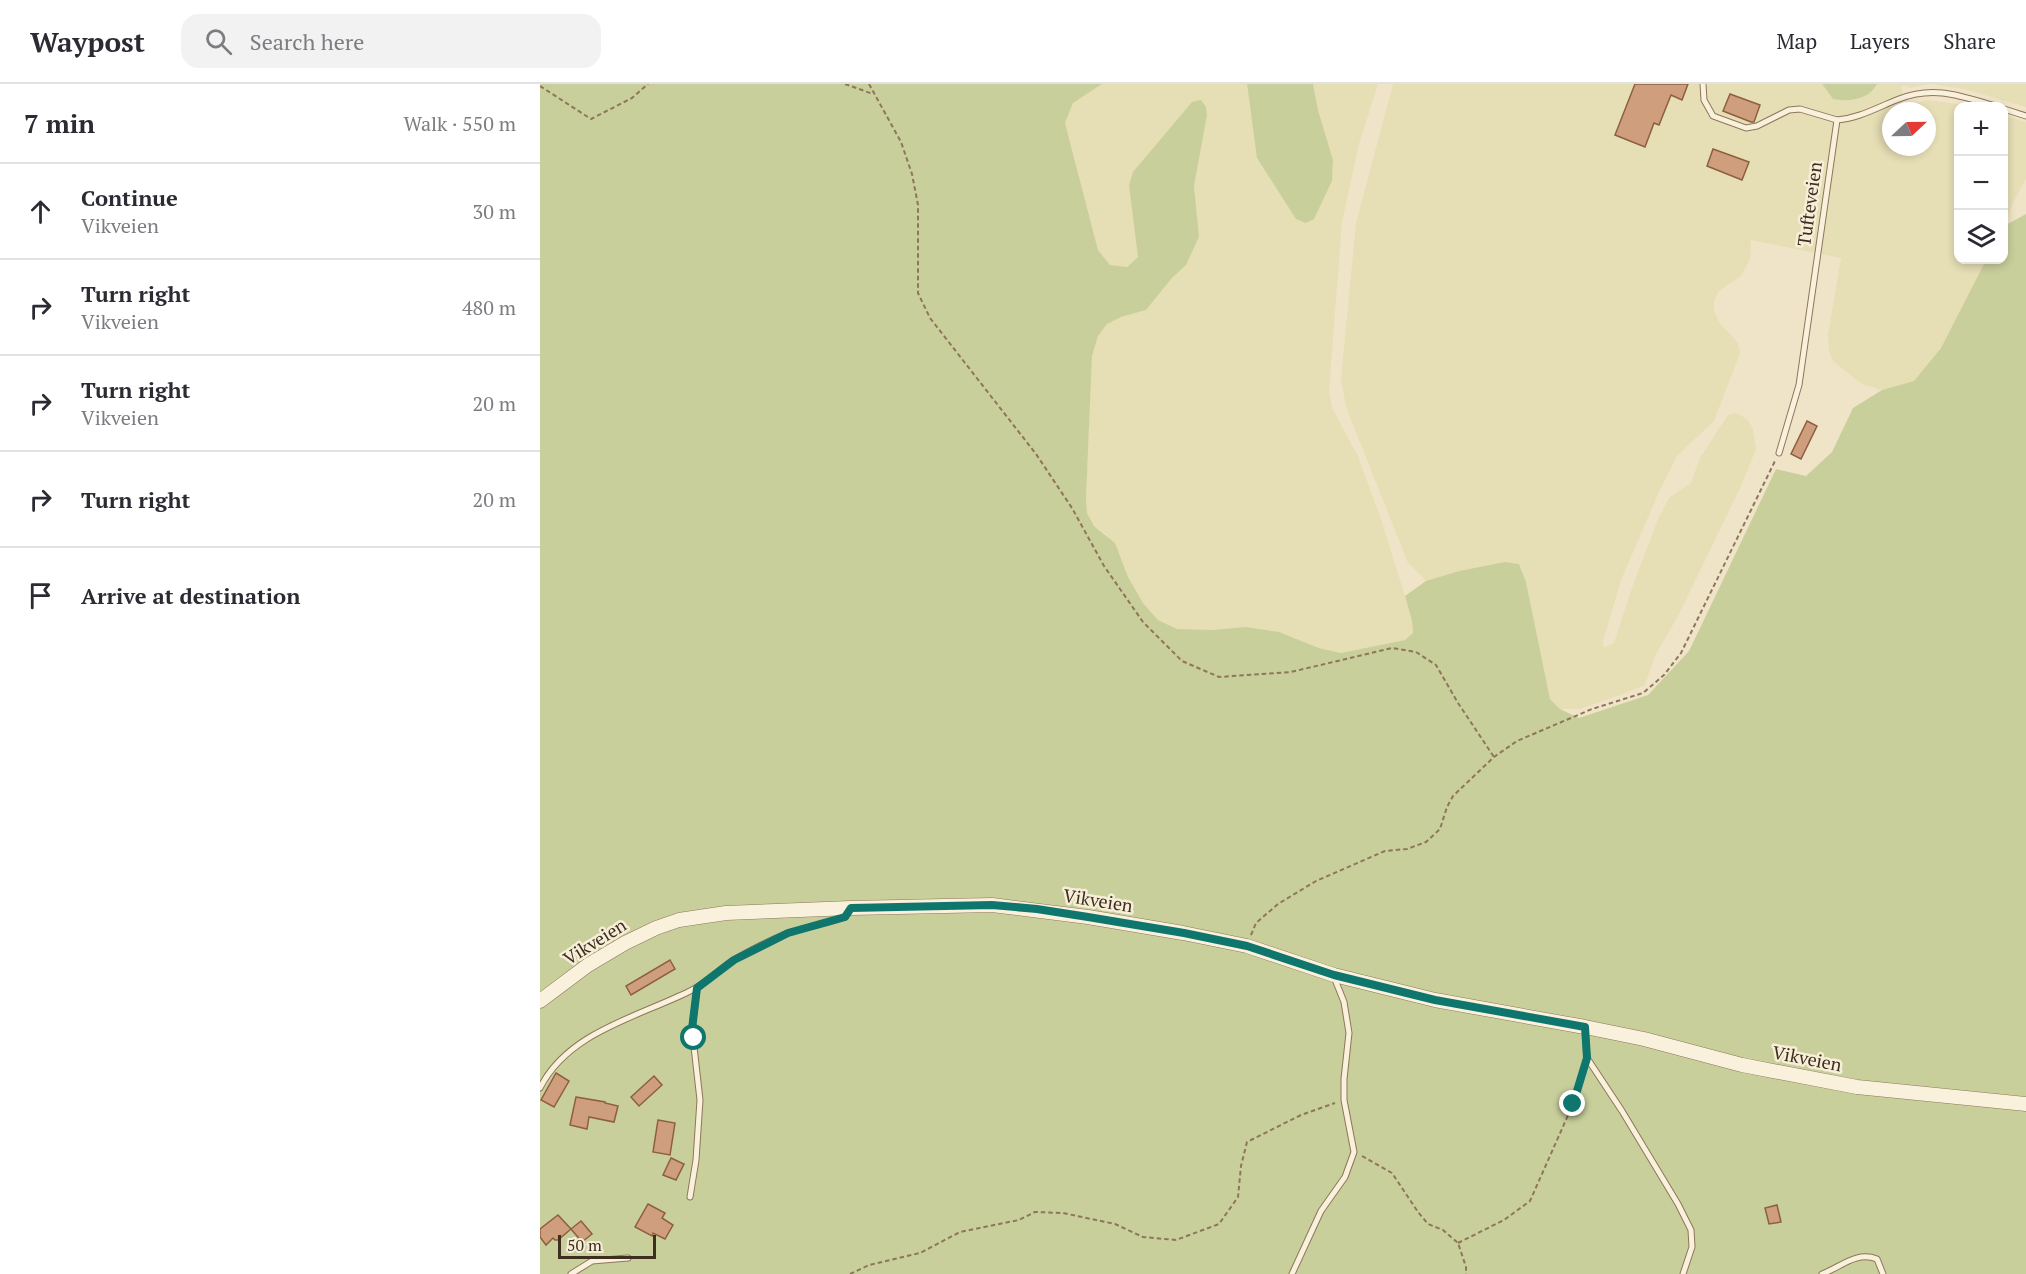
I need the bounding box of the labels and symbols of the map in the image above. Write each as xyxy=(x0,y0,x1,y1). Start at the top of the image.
north arrow xyxy=(1882,102,1936,156)
street label: Tufteveien xyxy=(1791,160,1827,248)
street label: Vikveien xyxy=(1062,883,1135,917)
street label: Vikveien xyxy=(558,912,631,970)
route start xyxy=(680,1024,706,1050)
street label: Vikveien xyxy=(1771,1040,1844,1077)
route end xyxy=(1559,1090,1585,1116)
scale bar xyxy=(558,1232,656,1260)

